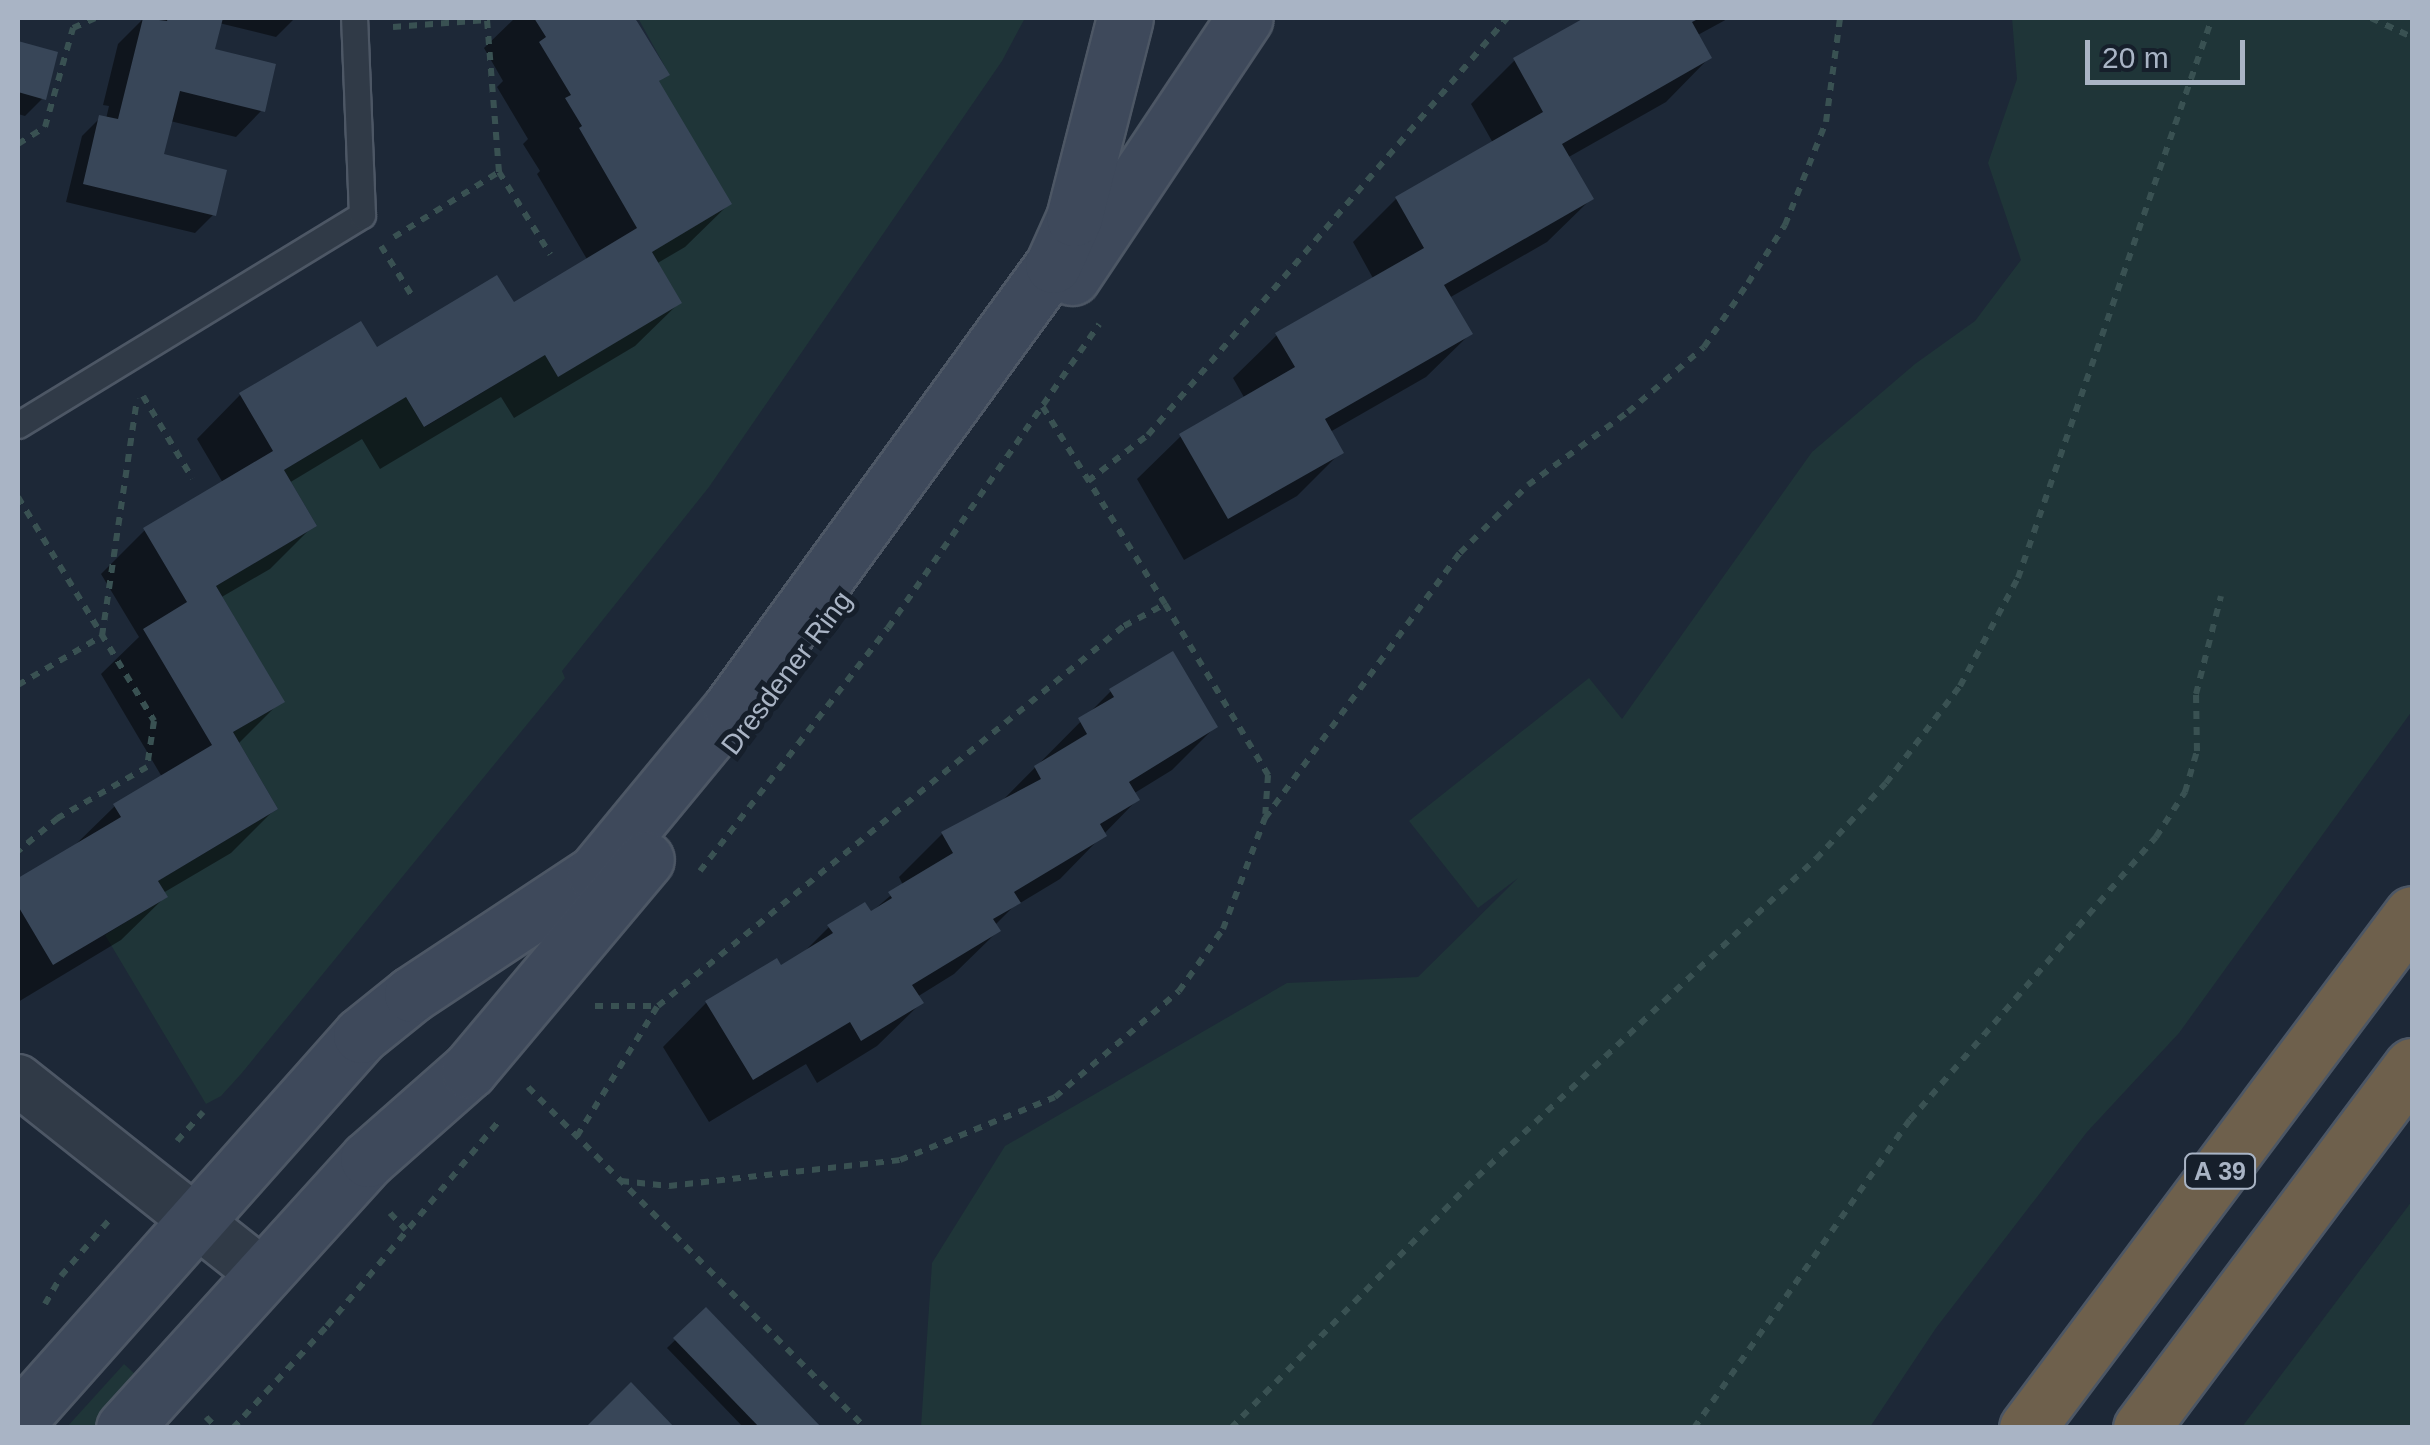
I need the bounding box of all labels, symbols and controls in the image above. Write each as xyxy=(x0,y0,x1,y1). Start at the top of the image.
scale bar xyxy=(2090,20,2250,82)
text: 20 m xyxy=(2102,41,2169,74)
street label: Dresdener Ring xyxy=(715,585,859,761)
road number: A 39 xyxy=(2182,1151,2258,1191)

